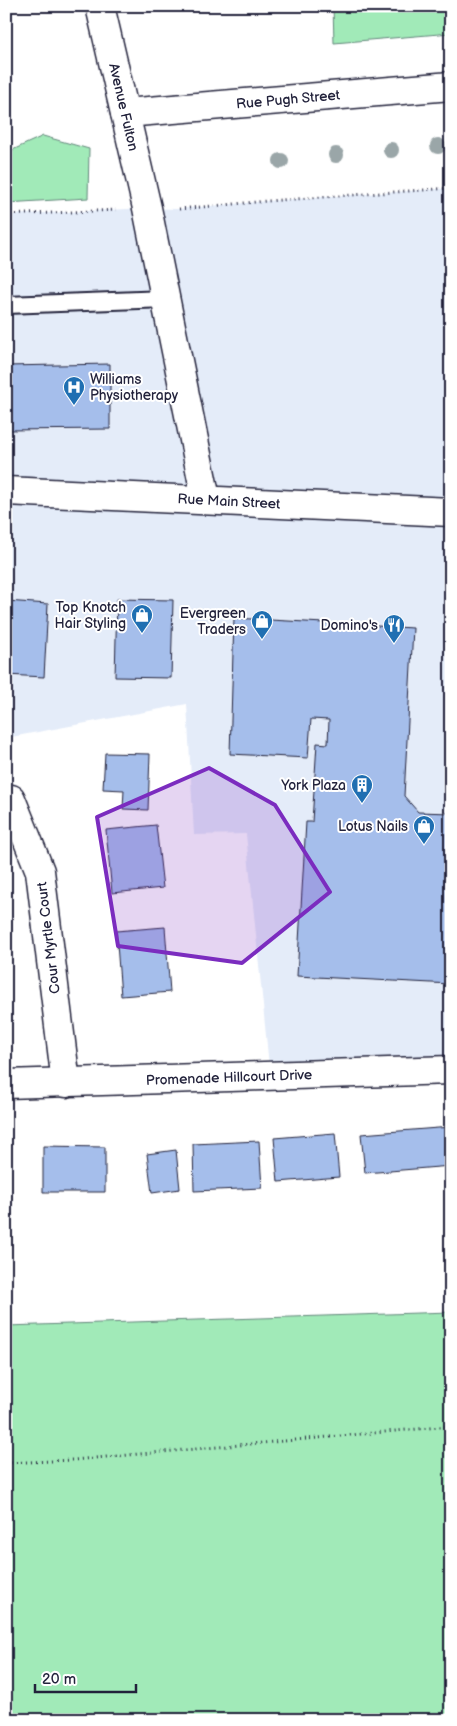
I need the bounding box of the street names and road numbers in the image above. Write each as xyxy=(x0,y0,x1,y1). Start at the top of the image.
street label: Avenue Fulton xyxy=(105,62,142,153)
street label: Rue Pugh Street xyxy=(235,86,341,113)
street label: Rue Main Street xyxy=(177,490,282,513)
street label: Cour Myrtle Court xyxy=(33,880,64,995)
street label: Promenade Hillcourt Drive xyxy=(146,1066,312,1089)

